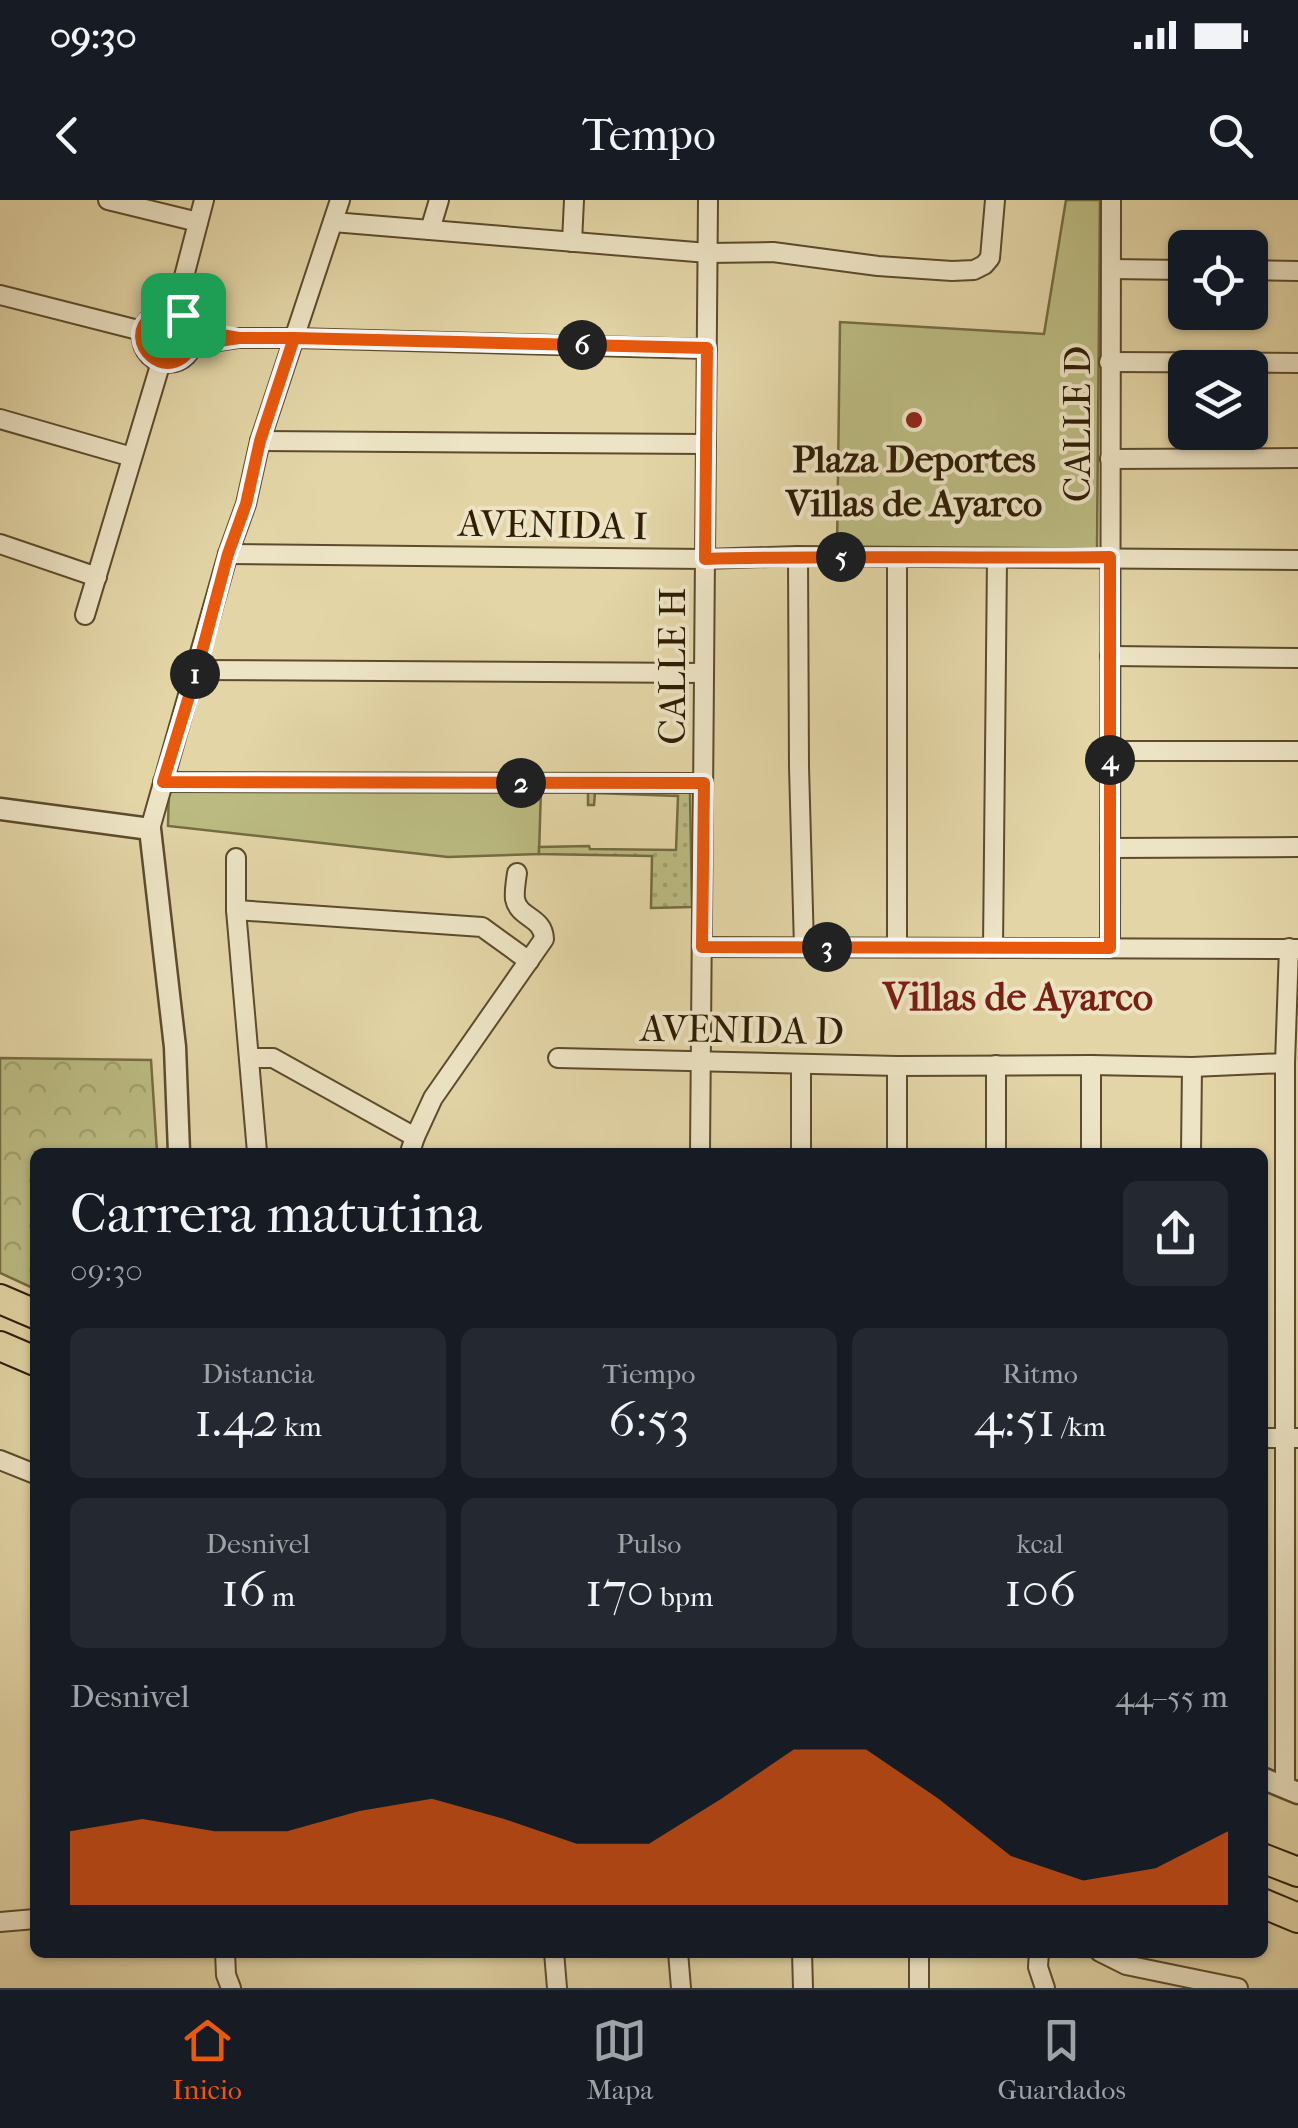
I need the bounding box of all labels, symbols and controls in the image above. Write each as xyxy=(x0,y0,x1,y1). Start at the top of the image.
text: 09:30 xyxy=(50,13,137,58)
icon: back xyxy=(40,108,95,163)
icon: search xyxy=(1203,108,1258,163)
text: Tempo xyxy=(582,109,716,162)
map controls xyxy=(1168,230,1268,450)
button: locate xyxy=(1168,230,1268,330)
pin xyxy=(141,273,226,358)
icon: arrive xyxy=(156,288,211,343)
pin: 6 xyxy=(557,320,607,370)
text: 6 xyxy=(574,328,590,361)
street label: CALLE D xyxy=(1055,346,1100,502)
button: layers xyxy=(1168,350,1268,450)
marker: Plaza Deportes Villas de Ayarco xyxy=(903,409,925,431)
place label: Plaza Deportes Villas de Ayarco xyxy=(785,437,1042,526)
street label: AVENIDA I xyxy=(456,501,648,549)
pin: 5 xyxy=(816,532,866,582)
text: 5 xyxy=(835,540,847,573)
street label: CALLE H xyxy=(650,587,695,745)
pin: 1 xyxy=(170,649,220,699)
text: 1 xyxy=(190,657,200,690)
pin: 4 xyxy=(1085,735,1135,785)
text: 4 xyxy=(1102,743,1118,776)
pin: 2 xyxy=(496,758,546,808)
text: 2 xyxy=(514,766,528,799)
pin: 3 xyxy=(802,922,852,972)
text: 3 xyxy=(821,930,833,963)
district label: Villas de Ayarco xyxy=(882,974,1153,1020)
street label: AVENIDA D xyxy=(638,1006,844,1054)
button: share xyxy=(1123,1181,1228,1286)
text: Carrera matutina xyxy=(70,1182,482,1246)
text: 09:30 xyxy=(70,1252,143,1289)
text: Distancia xyxy=(202,1357,314,1390)
text: Tiempo xyxy=(603,1357,695,1390)
text: Ritmo xyxy=(1002,1357,1078,1390)
text: 1.42 xyxy=(194,1390,278,1449)
text: 6:53 xyxy=(608,1390,690,1449)
text: 4:51 xyxy=(974,1390,1055,1449)
text: km xyxy=(278,1410,322,1443)
text: /km xyxy=(1055,1410,1106,1443)
text: Desnivel xyxy=(206,1527,310,1560)
text: Pulso xyxy=(616,1527,682,1560)
text: kcal xyxy=(1016,1527,1064,1560)
text: 16 xyxy=(221,1560,266,1619)
text: 170 xyxy=(585,1560,654,1619)
text: 106 xyxy=(1004,1560,1076,1619)
text: m xyxy=(266,1580,295,1613)
text: bpm xyxy=(654,1580,713,1613)
text: Desnivel xyxy=(70,1678,190,1715)
text: 44–55 m xyxy=(1115,1678,1228,1715)
tab: Inicio xyxy=(172,2013,242,2106)
tab: Mapa xyxy=(586,2013,653,2106)
tab: Guardados xyxy=(998,2013,1126,2106)

